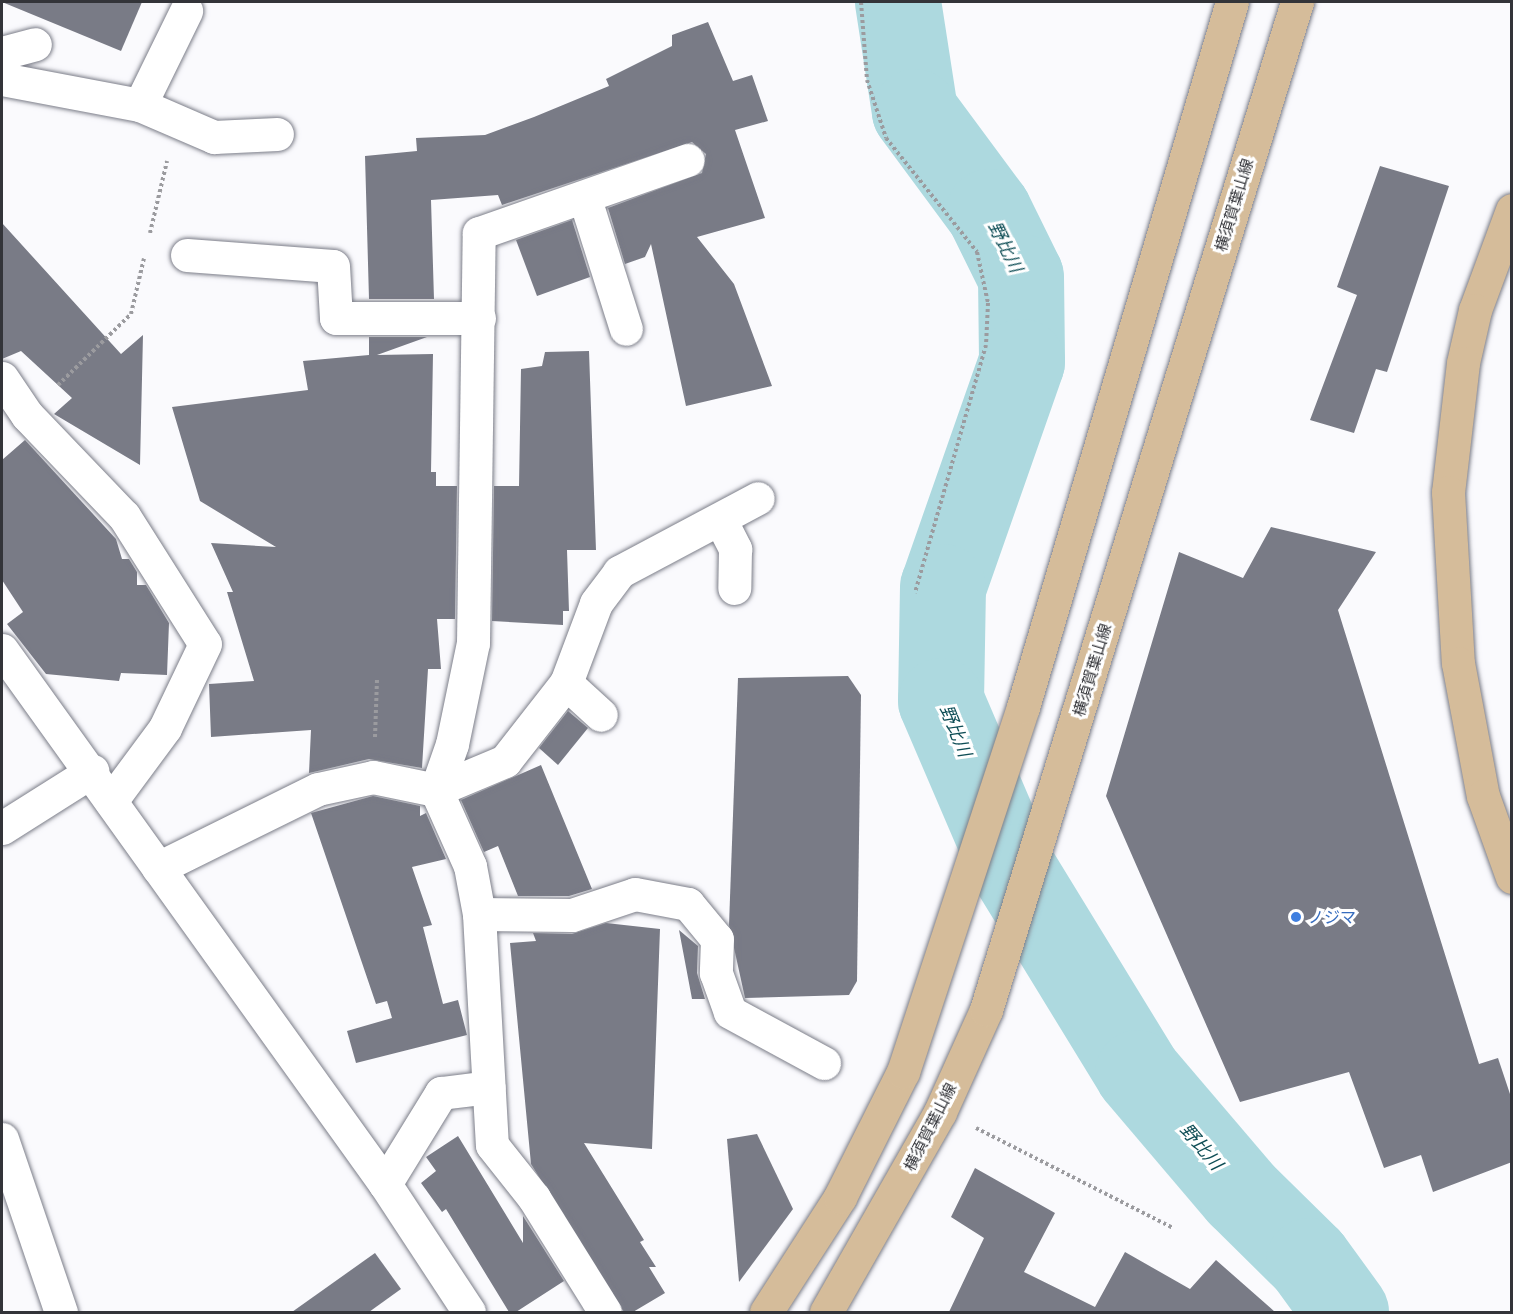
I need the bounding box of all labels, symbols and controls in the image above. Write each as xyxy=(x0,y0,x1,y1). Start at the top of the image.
street label: 横須賀葉山線 xyxy=(1211,156,1257,254)
water label: 野比川 xyxy=(983,218,1027,276)
street label: 横須賀葉山線 xyxy=(1069,621,1115,719)
water label: 野比川 xyxy=(935,702,975,760)
place label: ノジマ xyxy=(1308,907,1356,927)
marker: ノジマ xyxy=(1289,910,1303,924)
street label: 横須賀葉山線 xyxy=(900,1080,960,1174)
water label: 野比川 xyxy=(1175,1119,1227,1175)

